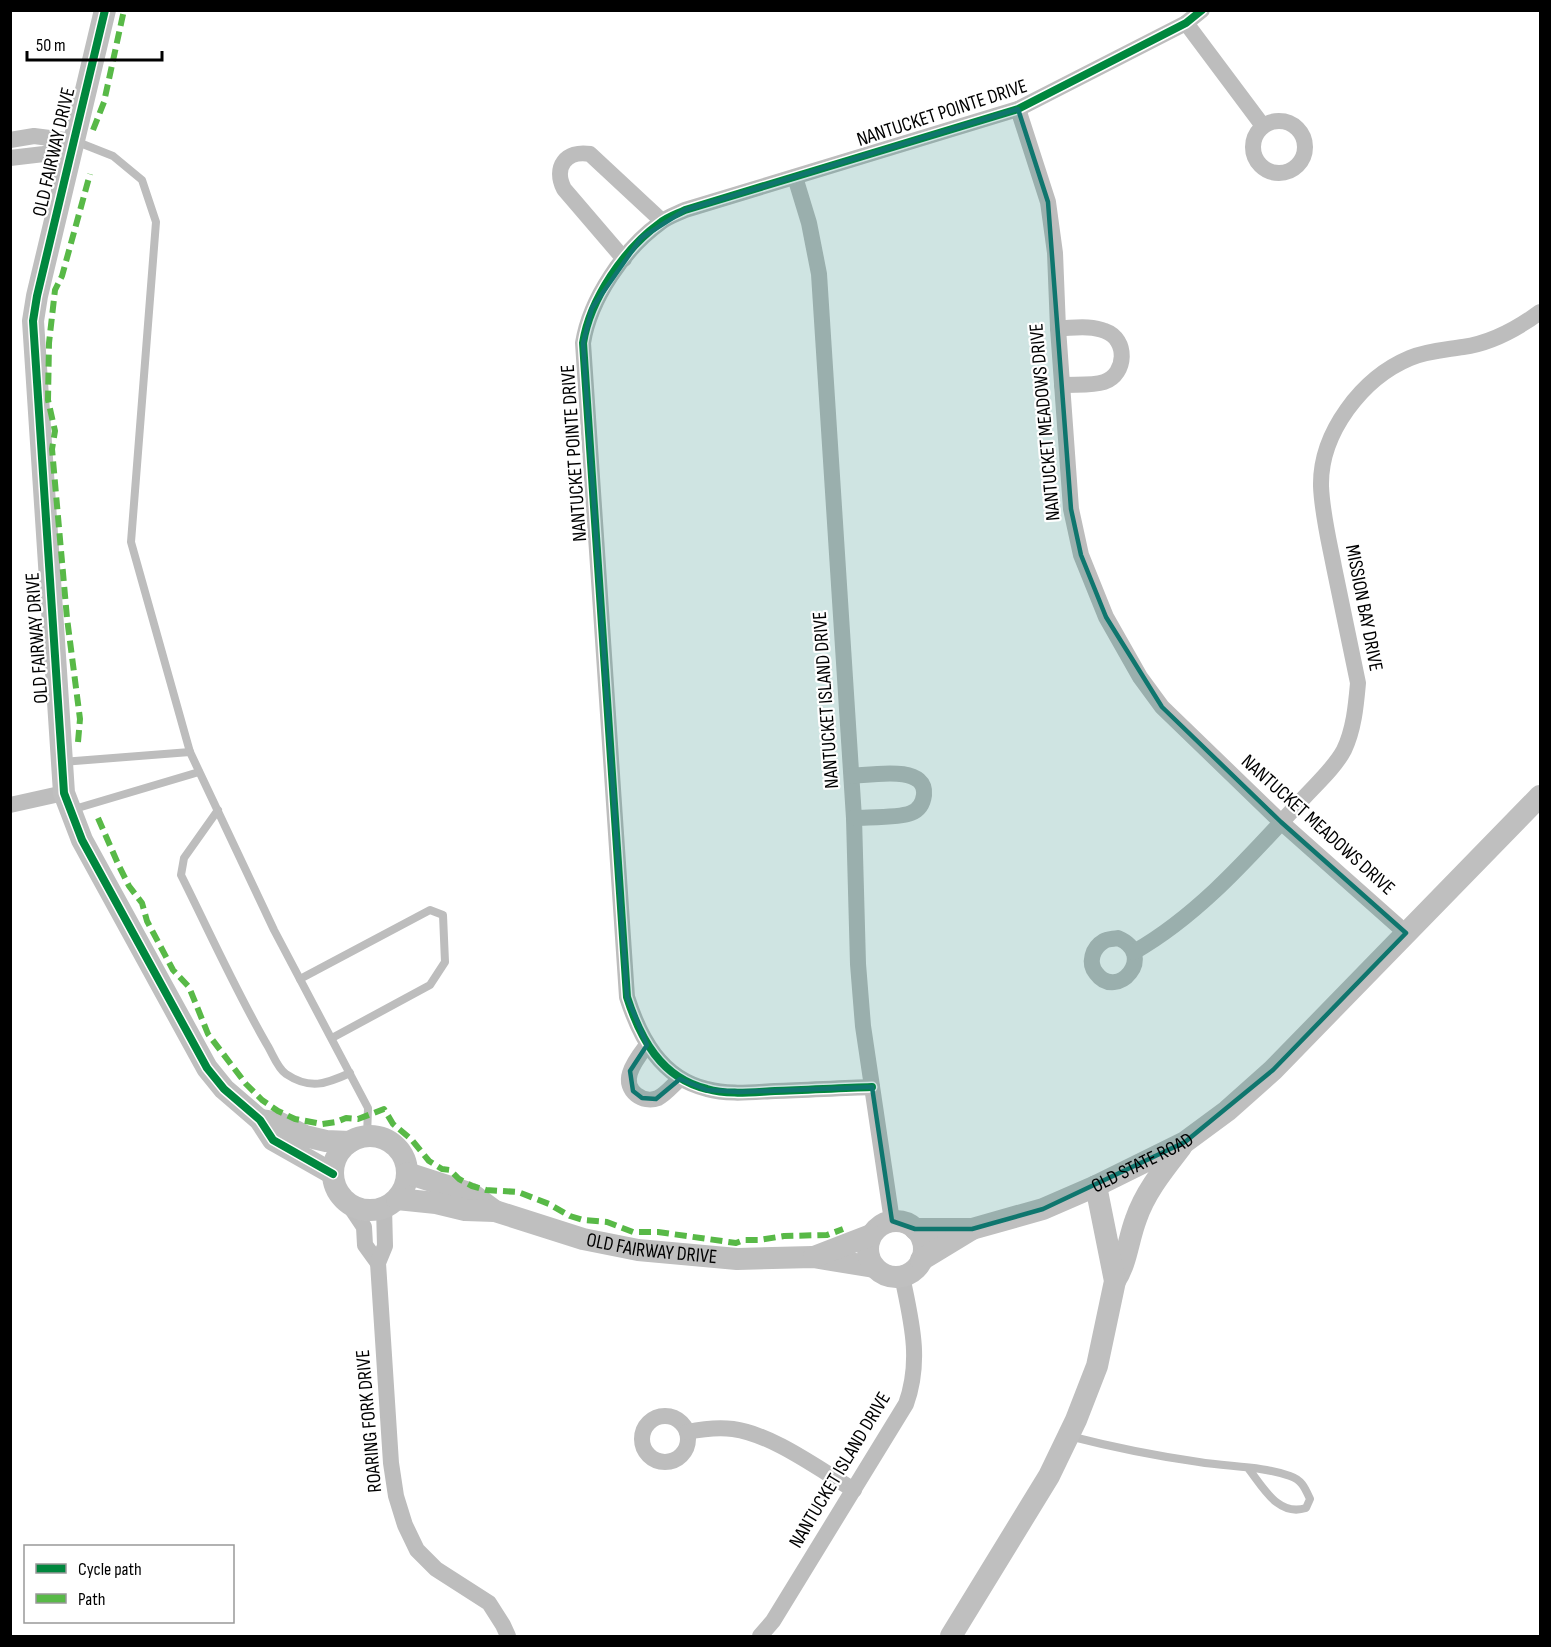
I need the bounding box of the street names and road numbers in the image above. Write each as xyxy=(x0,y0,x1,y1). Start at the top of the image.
street label: NANTUCKET POINTE DRIVE xyxy=(854,74,1030,152)
street label: OLD FAIRWAY DRIVE xyxy=(28,85,80,219)
street label: NANTUCKET MEADOWS DRIVE xyxy=(1024,322,1066,522)
street label: NANTUCKET POINTE DRIVE xyxy=(556,364,592,542)
street label: MISSION BAY DRIVE xyxy=(1340,543,1388,673)
street label: OLD FAIRWAY DRIVE xyxy=(20,572,54,704)
street label: NANTUCKET ISLAND DRIVE xyxy=(808,611,844,789)
street label: NANTUCKET MEADOWS DRIVE xyxy=(1236,750,1400,900)
street label: OLD STATE ROAD xyxy=(1088,1128,1198,1198)
street label: OLD FAIRWAY DRIVE xyxy=(584,1228,718,1269)
street label: ROARING FORK DRIVE xyxy=(351,1349,387,1493)
street label: NANTUCKET ISLAND DRIVE xyxy=(784,1388,896,1552)

